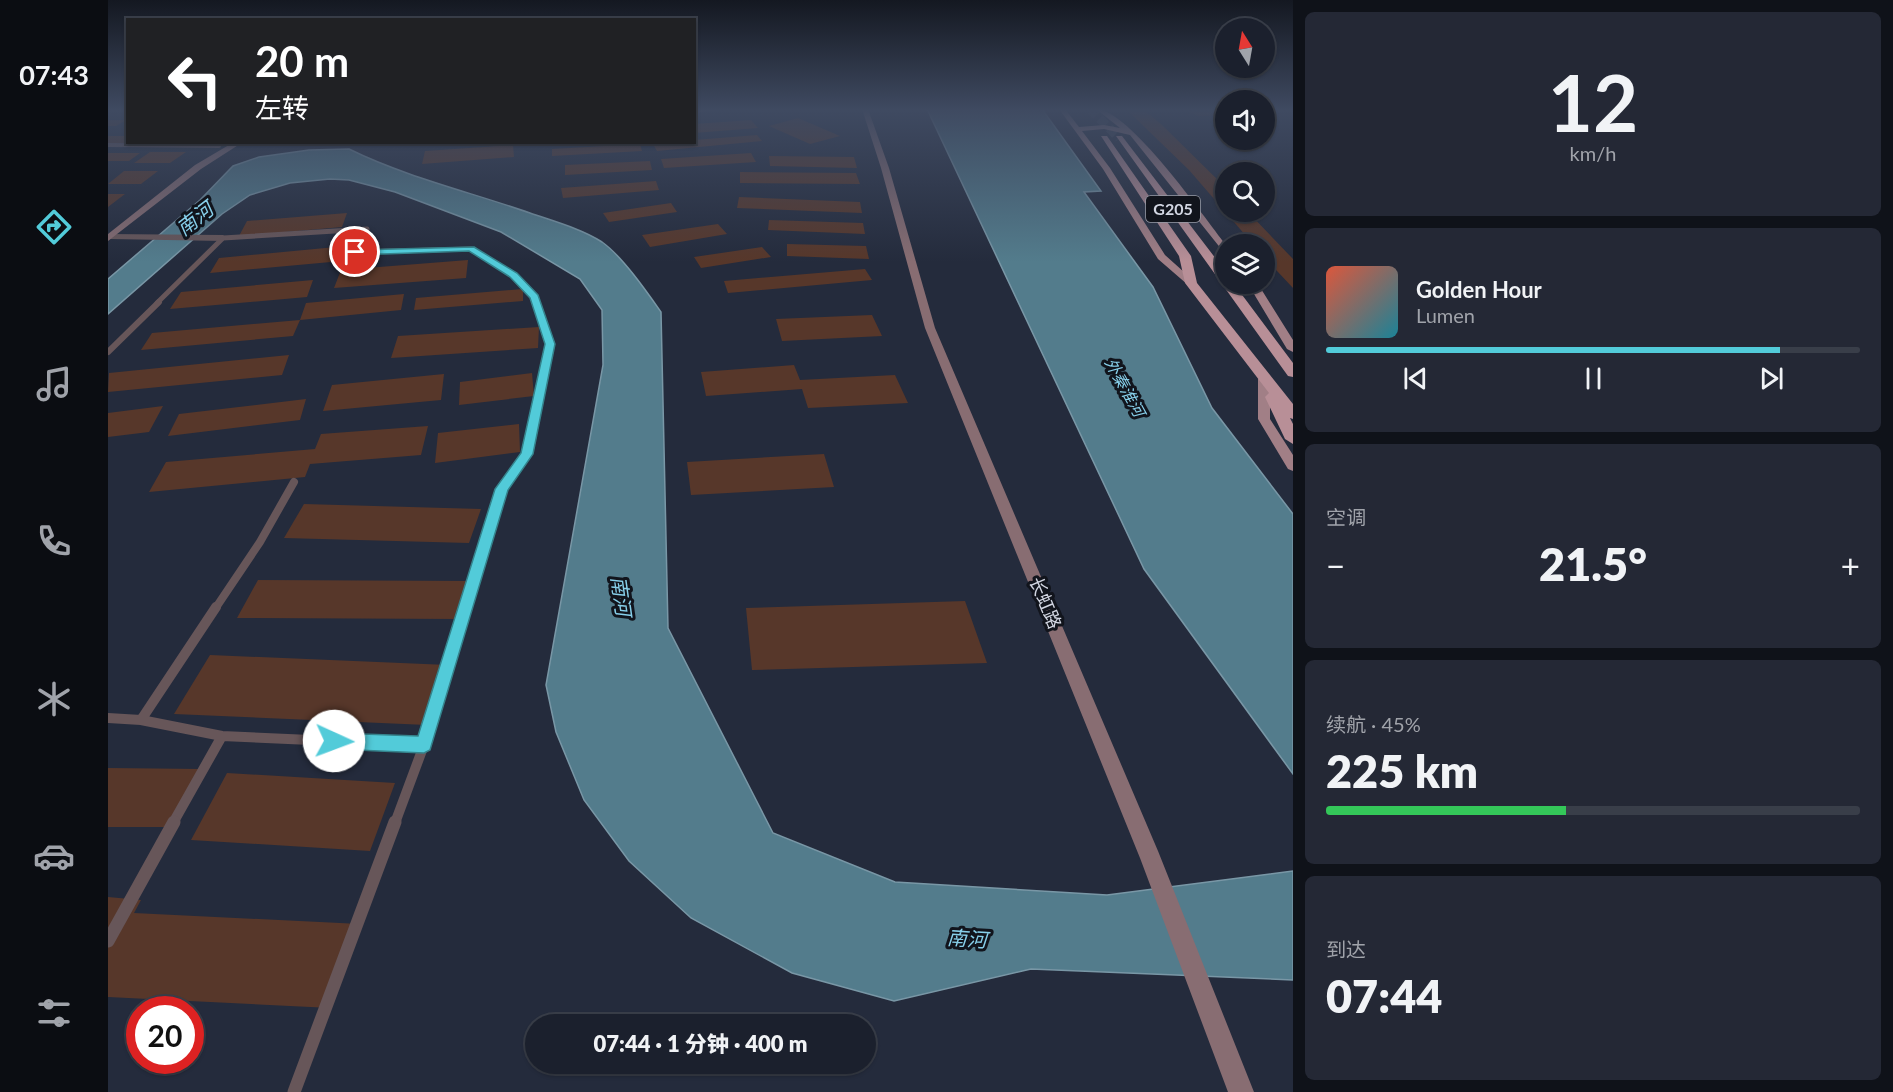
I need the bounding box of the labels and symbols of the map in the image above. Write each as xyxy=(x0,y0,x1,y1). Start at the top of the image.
north arrow xyxy=(1215,18,1275,78)
water label: 南河 xyxy=(171,194,221,240)
road number: G205 xyxy=(1146,196,1200,222)
pin xyxy=(329,226,380,277)
water label: 外秦淮河 xyxy=(1102,354,1151,422)
street label: 长虹路 xyxy=(1025,573,1067,632)
water label: 南河 xyxy=(607,574,637,621)
position arrow xyxy=(302,709,366,773)
water label: 南河 xyxy=(946,925,992,952)
speed limit sign: 20 xyxy=(126,996,204,1074)

